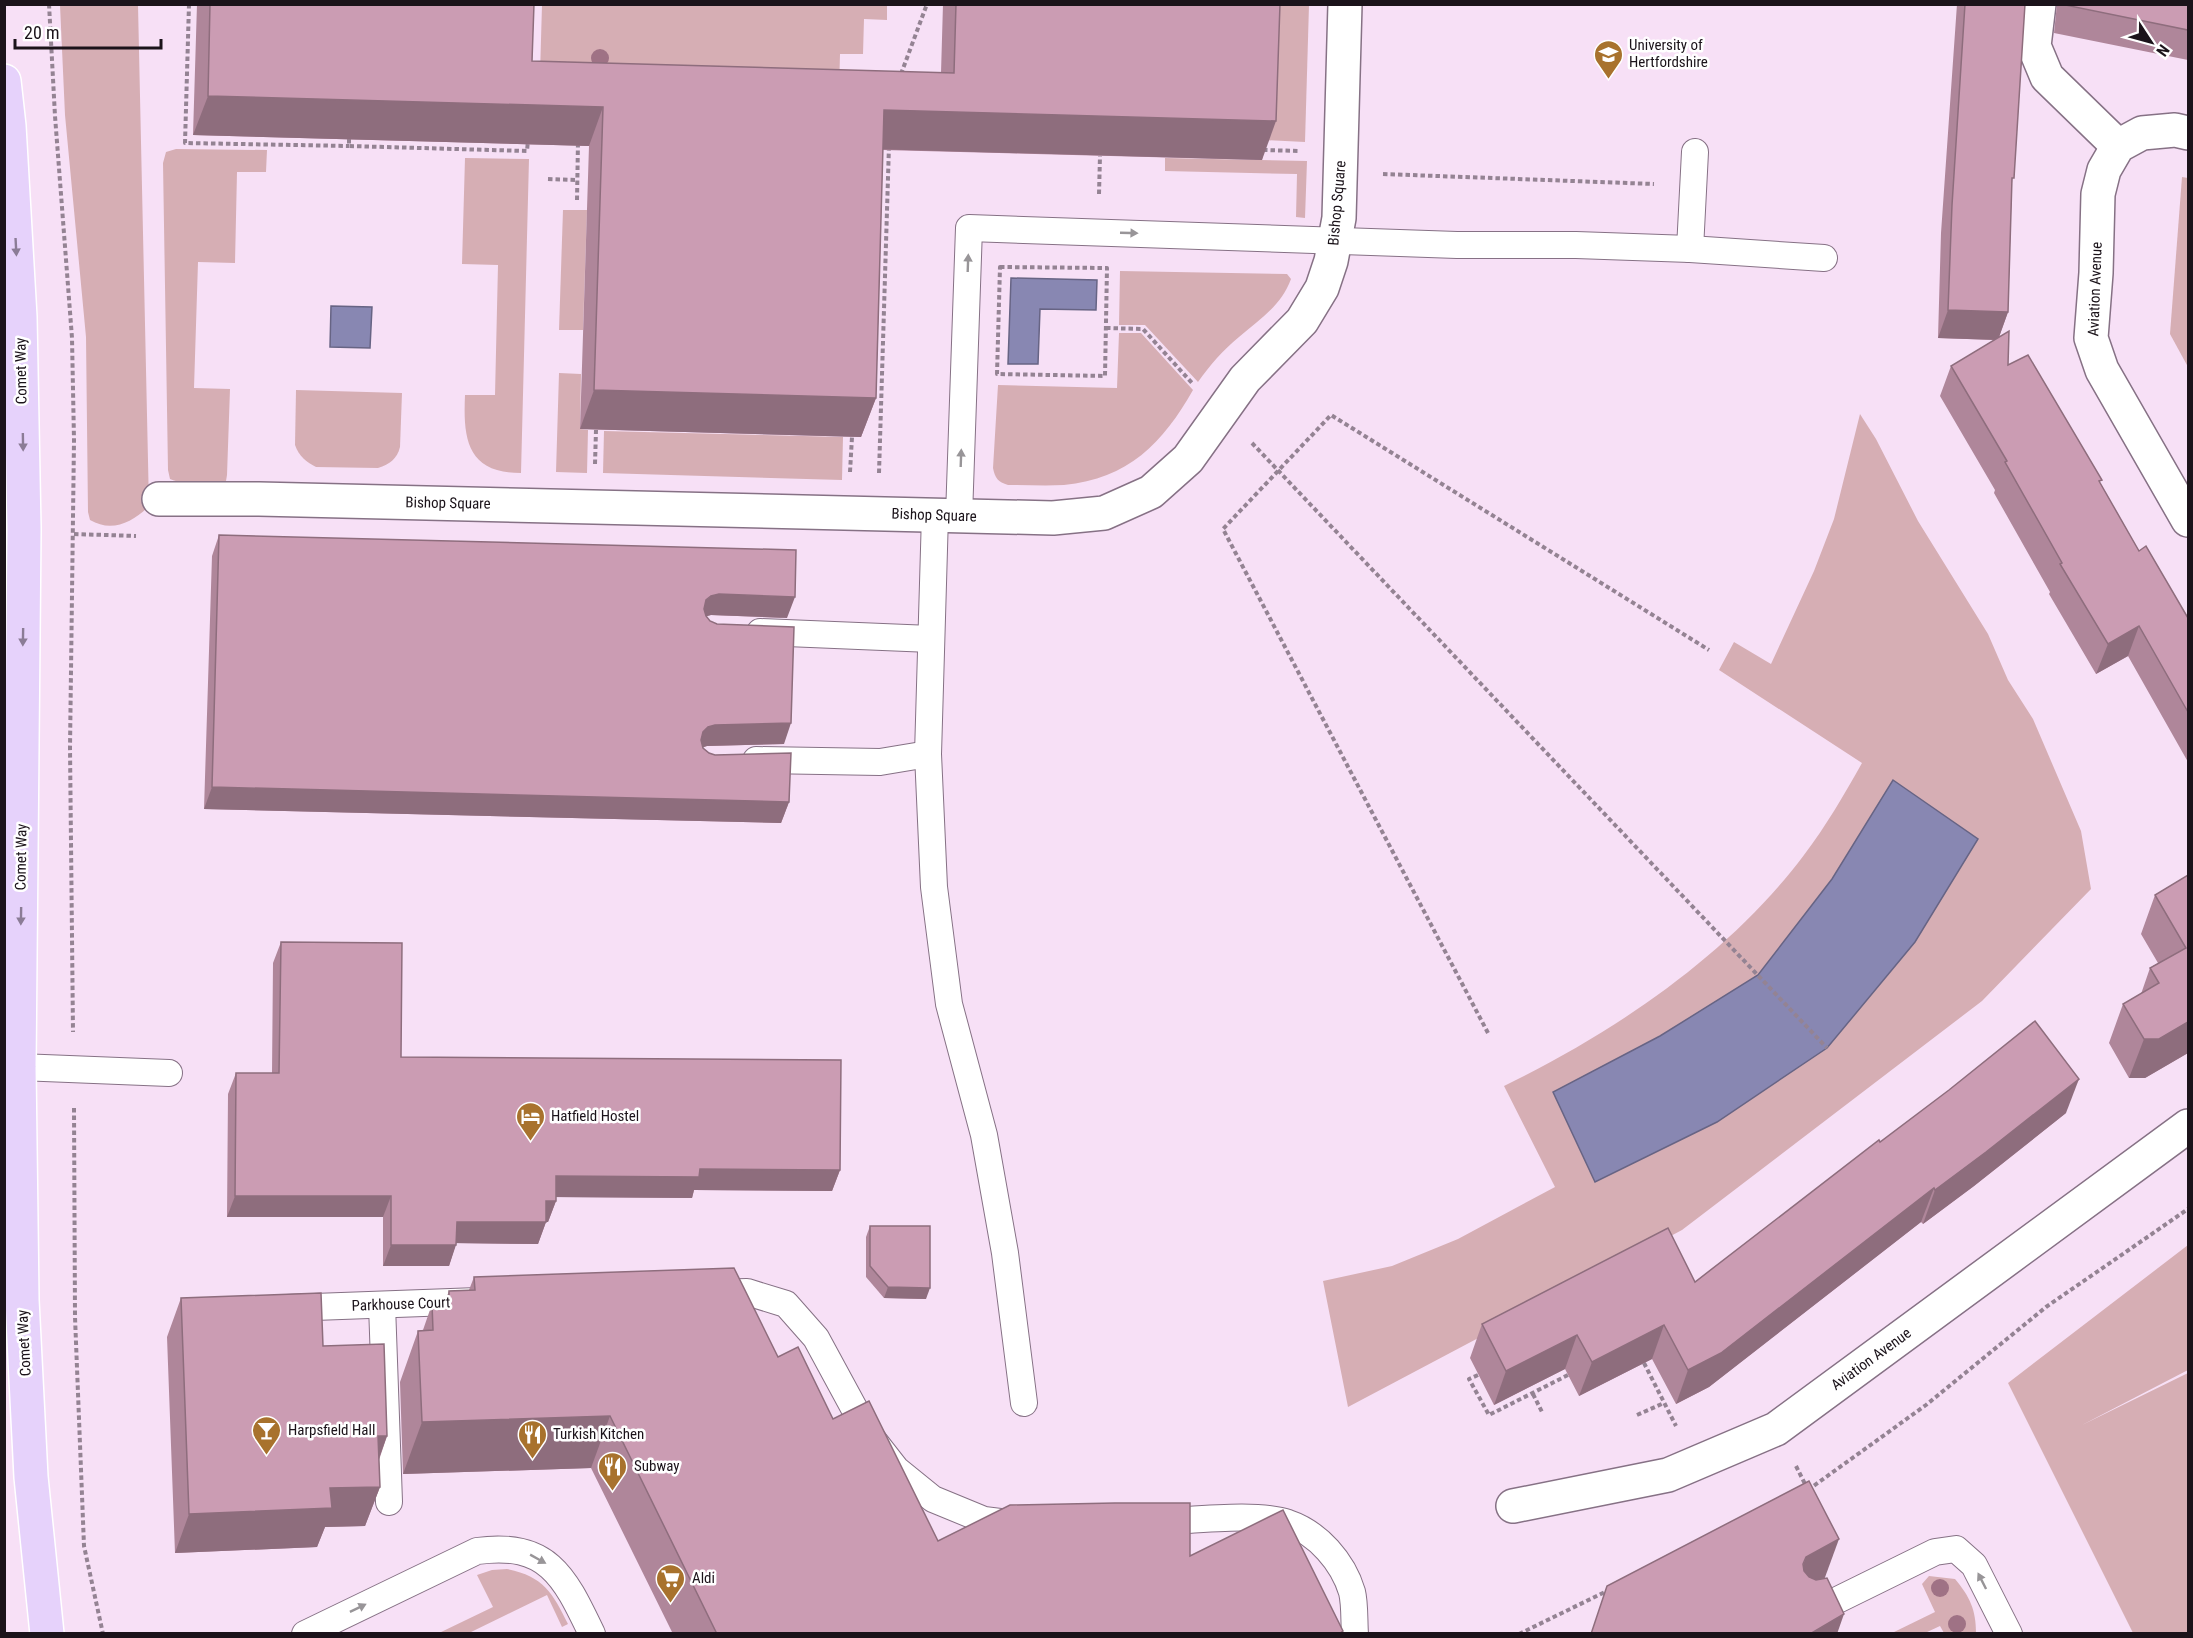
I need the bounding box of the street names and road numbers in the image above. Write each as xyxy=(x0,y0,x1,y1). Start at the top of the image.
street label: Bishop Square xyxy=(1324,160,1350,246)
street label: Aviation Avenue xyxy=(2084,241,2106,337)
street label: Comet Way xyxy=(11,337,31,405)
street label: Bishop Square xyxy=(405,493,491,513)
street label: Bishop Square xyxy=(891,505,977,525)
street label: Comet Way xyxy=(11,823,31,891)
street label: Parkhouse Court xyxy=(351,1293,451,1315)
street label: Comet Way xyxy=(13,1309,35,1377)
street label: Aviation Avenue xyxy=(1827,1324,1915,1394)

